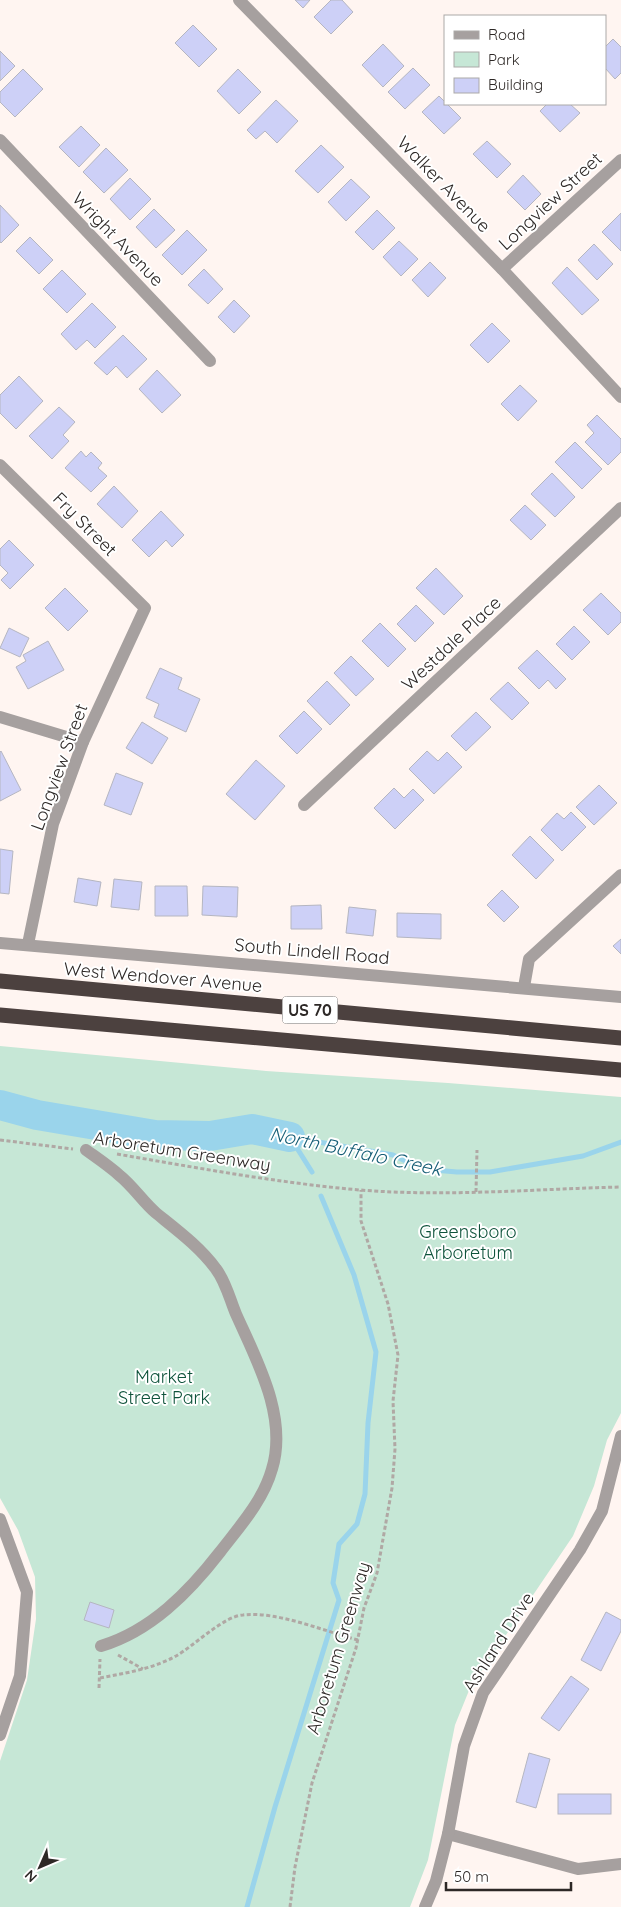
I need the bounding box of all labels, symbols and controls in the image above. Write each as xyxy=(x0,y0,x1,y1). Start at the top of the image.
legend xyxy=(444,15,606,105)
text: Road xyxy=(488,25,525,44)
text: Park xyxy=(488,50,520,69)
text: Building xyxy=(488,75,543,94)
street label: Walker Avenue xyxy=(392,131,496,237)
street label: Longview Street xyxy=(493,147,607,255)
street label: Wright Avenue xyxy=(67,187,169,291)
street label: Fry Street xyxy=(48,487,122,561)
street label: Westdale Place xyxy=(396,591,506,695)
street label: Longview Street xyxy=(25,700,93,834)
street label: South Lindell Road xyxy=(234,933,390,969)
street label: West Wendover Avenue xyxy=(63,957,263,997)
road number: US 70 xyxy=(282,996,338,1024)
water label: North Buffalo Creek xyxy=(268,1121,446,1181)
street label: Arboretum Greenway xyxy=(92,1126,272,1176)
park label: Greensboro Arboretum xyxy=(419,1220,517,1264)
park label: Market Street Park xyxy=(118,1365,210,1409)
street label: Arboretum Greenway xyxy=(301,1559,375,1737)
street label: Ashland Drive xyxy=(457,1588,539,1696)
north arrow xyxy=(15,1842,65,1892)
scale bar xyxy=(446,1860,571,1892)
text: N xyxy=(21,1866,41,1886)
text: 50 m xyxy=(454,1867,489,1886)

